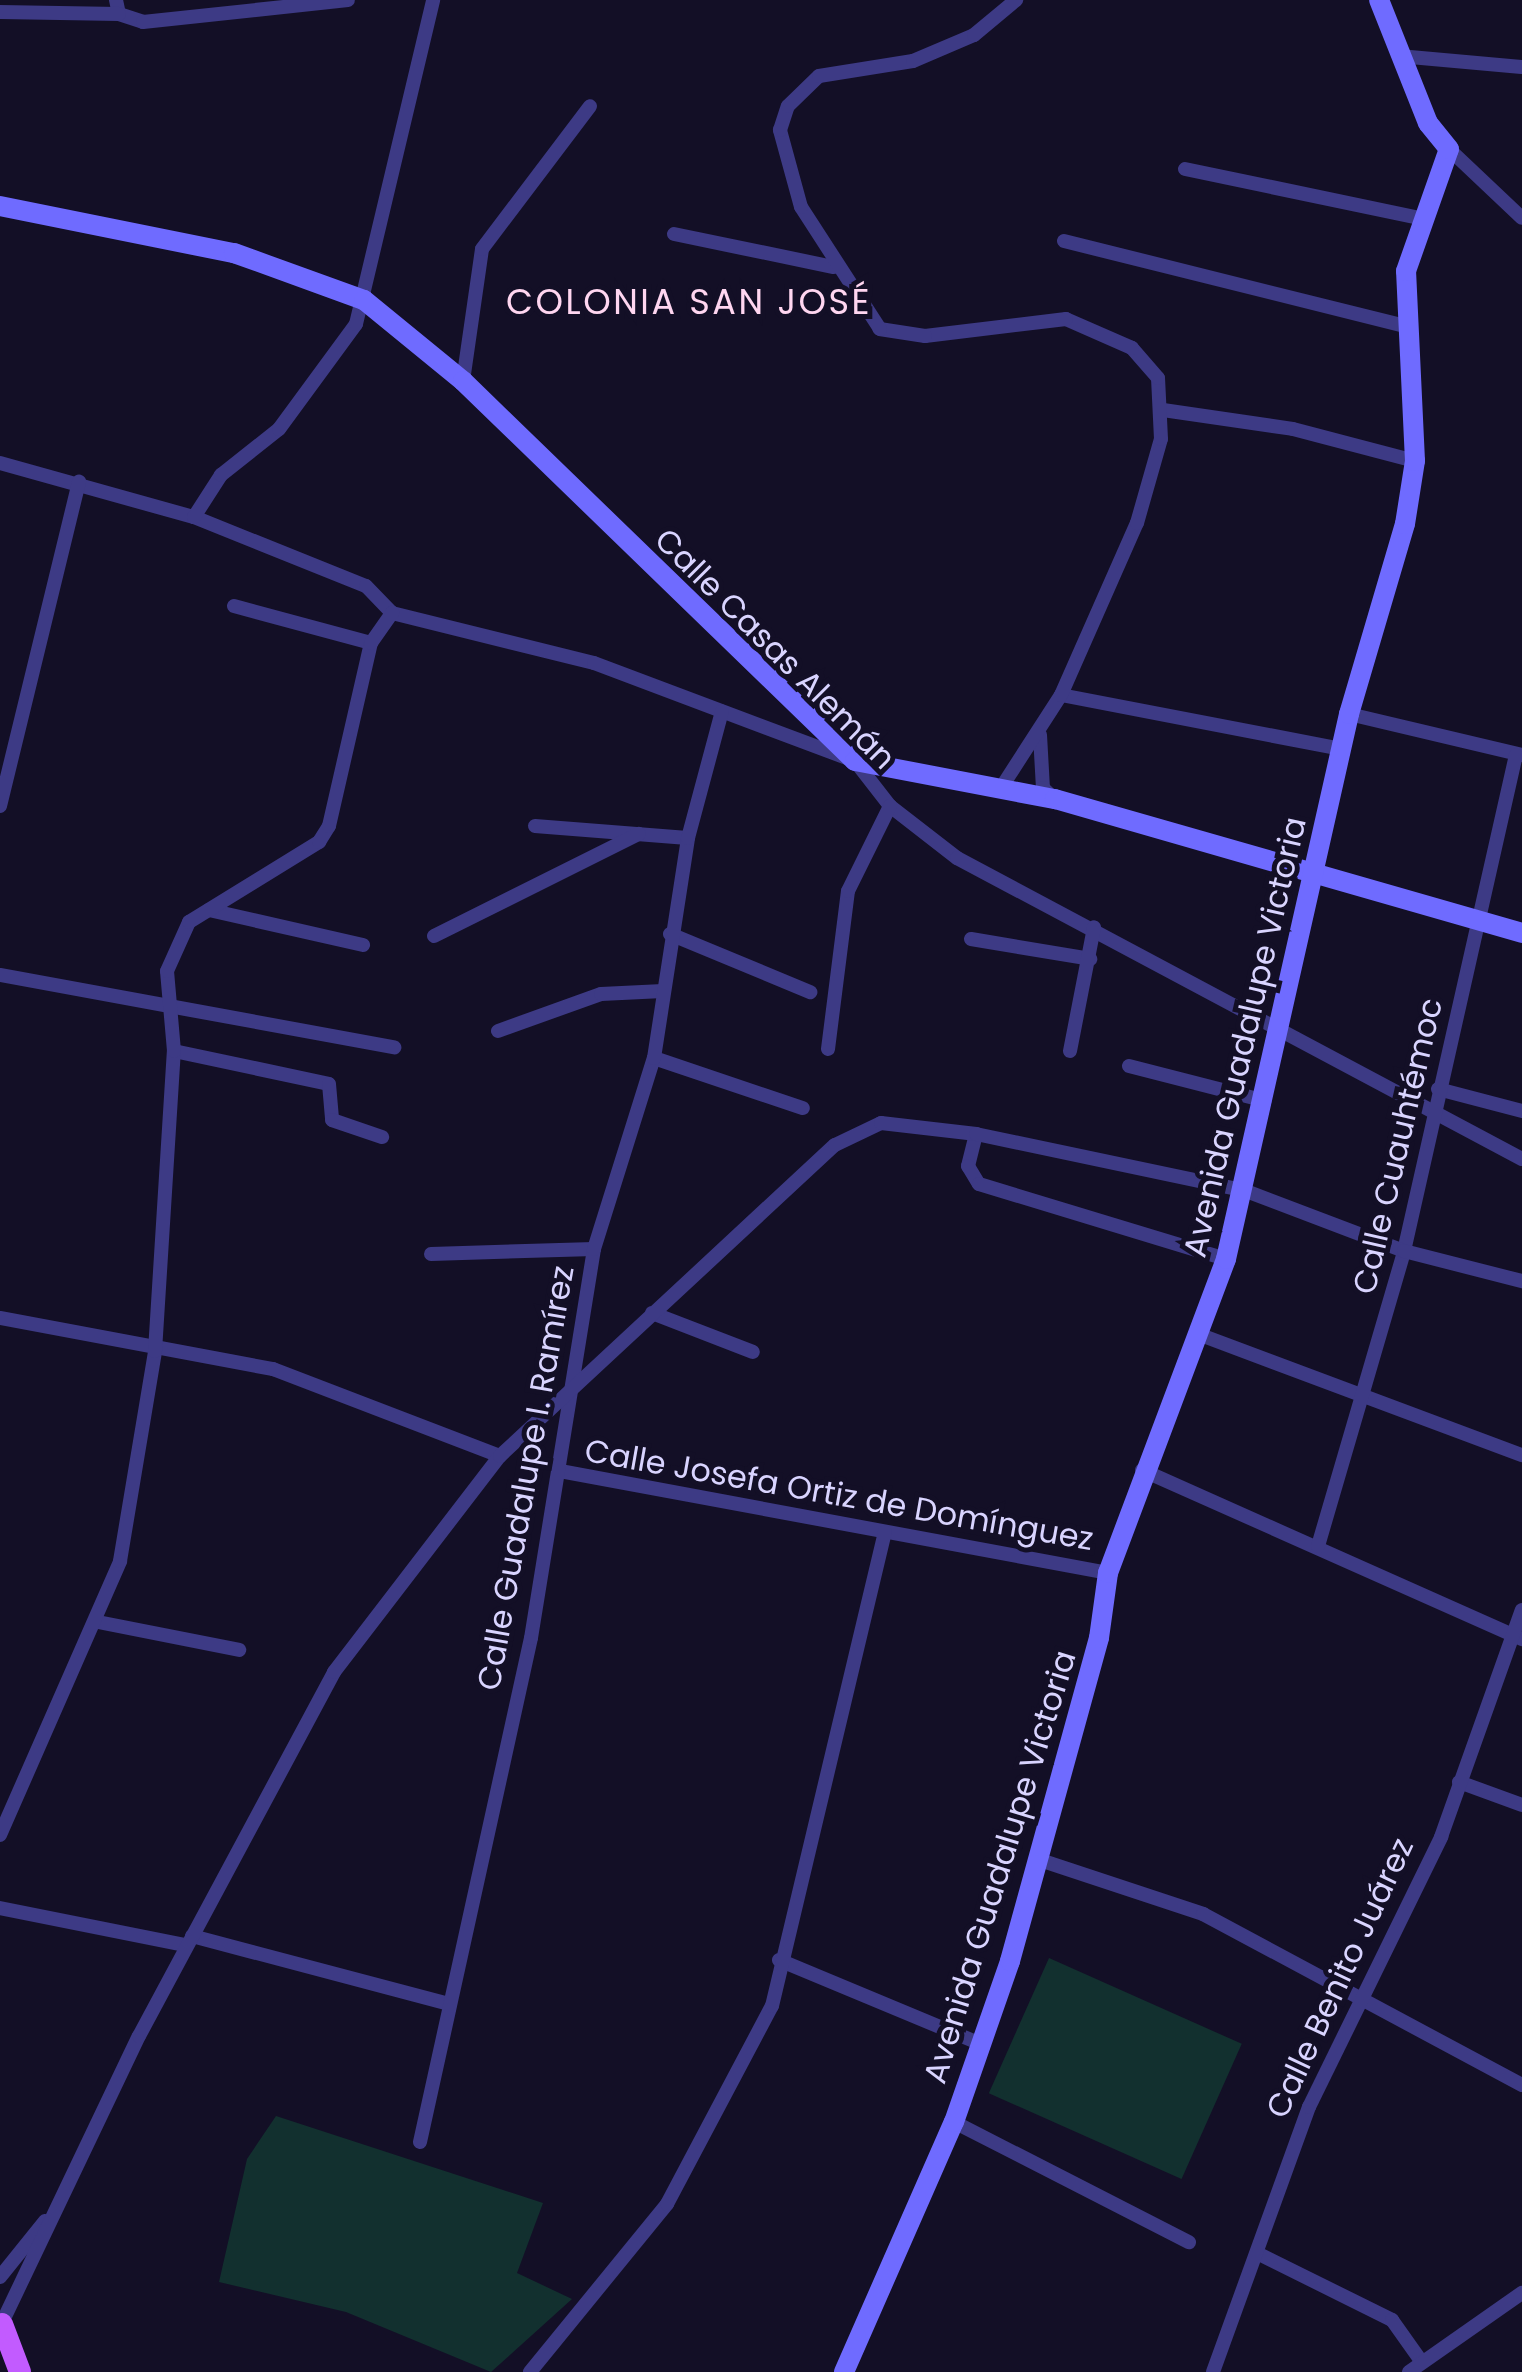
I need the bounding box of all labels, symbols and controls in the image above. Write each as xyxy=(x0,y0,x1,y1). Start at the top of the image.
district label: COLONIA SAN JOSÉ xyxy=(506,281,872,323)
street label: Calle Casas Alemán xyxy=(647,521,903,777)
street label: Avenida Guadalupe Victoria xyxy=(1176,813,1314,1261)
street label: Calle Cuauhtémoc xyxy=(1345,994,1451,1298)
street label: Calle Guadalupe I. Ramírez xyxy=(470,1263,582,1693)
street label: Calle Josefa Ortiz de Domínguez xyxy=(582,1431,1096,1559)
street label: Avenida Guadalupe Victoria xyxy=(916,1646,1084,2088)
street label: Calle Benito Juárez xyxy=(1258,1832,1422,2124)

